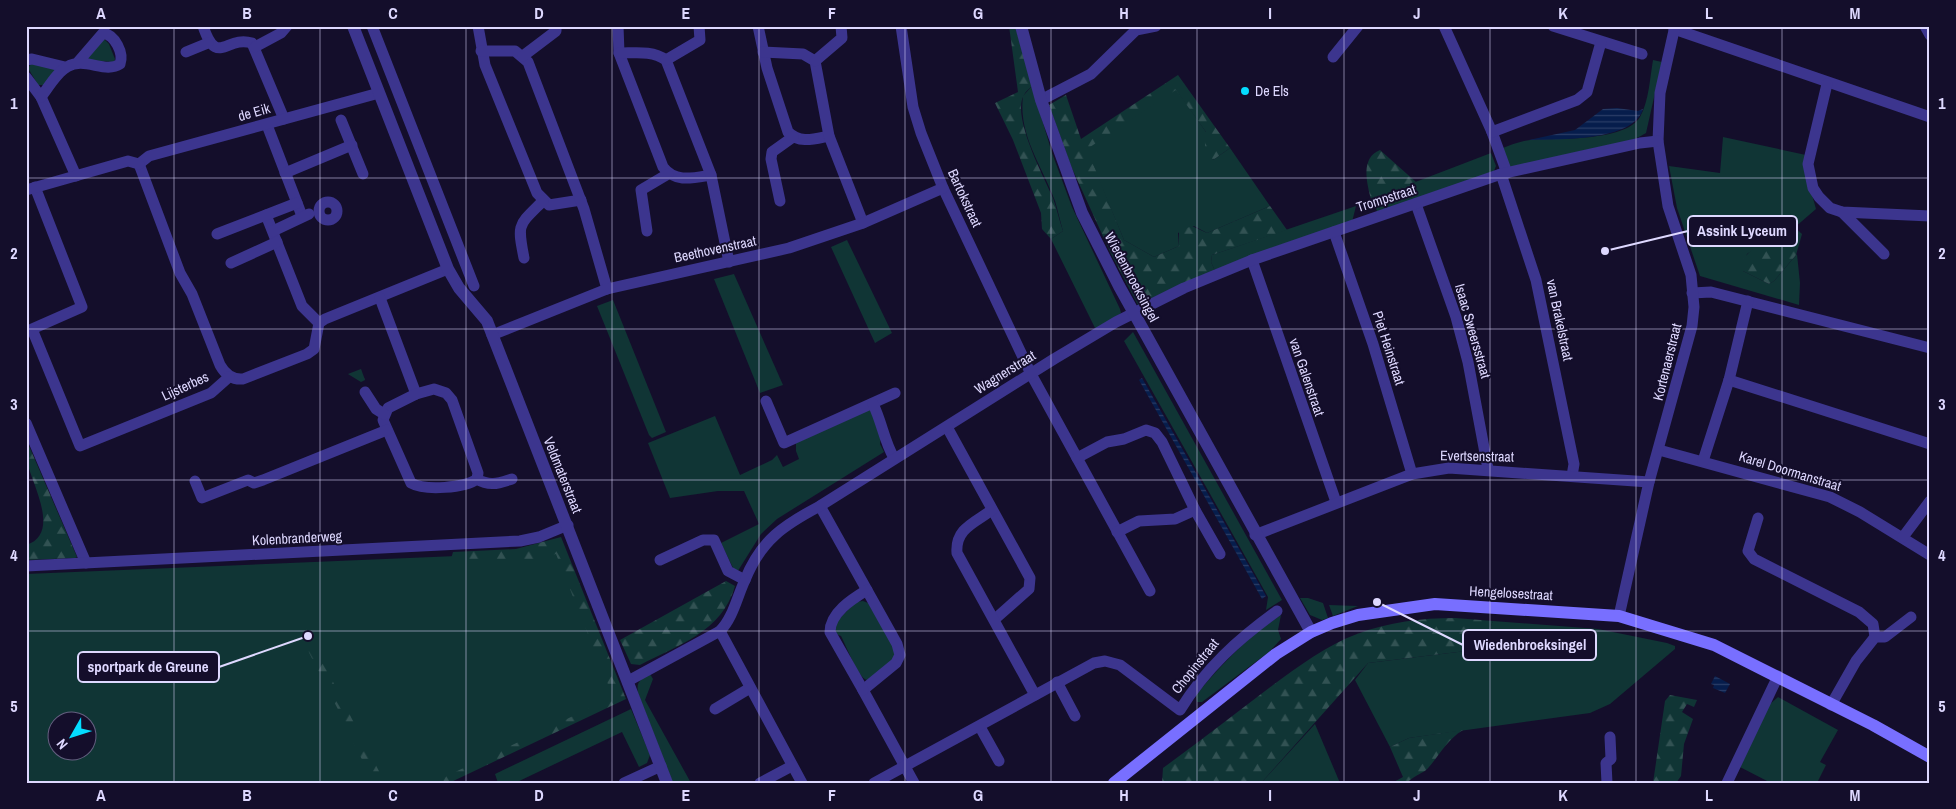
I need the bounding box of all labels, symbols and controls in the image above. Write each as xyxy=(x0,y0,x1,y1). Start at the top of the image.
text: A xyxy=(96,2,106,24)
text: B xyxy=(242,2,252,24)
text: C xyxy=(388,2,398,24)
text: D xyxy=(534,2,544,24)
text: E xyxy=(682,2,691,24)
text: F xyxy=(828,2,836,24)
text: G xyxy=(973,2,983,24)
text: H xyxy=(1119,2,1129,24)
text: I xyxy=(1268,2,1272,24)
text: J xyxy=(1413,2,1421,24)
text: K xyxy=(1558,2,1568,24)
text: L xyxy=(1705,2,1713,24)
text: M xyxy=(1850,2,1861,24)
place label: De Els xyxy=(1255,82,1289,100)
marker: De Els xyxy=(1239,85,1251,97)
text: 1 xyxy=(10,92,18,114)
text: 1 xyxy=(1938,92,1946,114)
street label: de Eik xyxy=(236,99,272,125)
street label: Bartokstraat xyxy=(944,166,986,230)
street label: Trompstraat xyxy=(1354,180,1418,216)
callout: Assink Lyceum xyxy=(1688,216,1797,246)
text: Assink Lyceum xyxy=(1697,220,1787,241)
street label: Wiedenbroeksingel xyxy=(1101,229,1163,325)
street label: Beethovenstraat xyxy=(672,232,758,266)
text: 2 xyxy=(10,242,18,264)
text: 2 xyxy=(1938,242,1946,264)
street label: van Brakelstraat xyxy=(1543,278,1577,362)
street label: Isaac Sweersstraat xyxy=(1451,282,1495,380)
street label: Piet Heinstraat xyxy=(1369,309,1409,387)
street label: Kortenaerstraat xyxy=(1649,321,1685,403)
street label: van Galenstraat xyxy=(1285,336,1329,418)
street label: Wagnerstraat xyxy=(971,346,1039,398)
street label: Lijsterbes xyxy=(159,367,212,405)
text: 3 xyxy=(10,393,18,415)
text: 3 xyxy=(1938,393,1946,415)
street label: Veldmaterstraat xyxy=(540,434,586,516)
street label: Evertsenstraat xyxy=(1440,446,1514,466)
street label: Karel Doormanstraat xyxy=(1737,447,1843,495)
street label: Kolenbranderweg xyxy=(252,527,343,549)
text: 4 xyxy=(10,544,18,566)
text: 4 xyxy=(1938,544,1946,566)
street label: Hengelosestraat xyxy=(1469,582,1553,604)
callout: Wiedenbroeksingel xyxy=(1463,630,1596,660)
text: Wiedenbroeksingel xyxy=(1474,634,1586,655)
street label: Chopinstraat xyxy=(1167,635,1223,697)
callout: sportpark de Greune xyxy=(78,652,219,682)
text: sportpark de Greune xyxy=(88,656,209,677)
text: 5 xyxy=(10,695,18,717)
text: 5 xyxy=(1938,695,1946,717)
north arrow xyxy=(48,712,98,762)
text: N xyxy=(52,735,72,753)
text: A xyxy=(96,784,106,806)
text: B xyxy=(242,784,252,806)
text: C xyxy=(388,784,398,806)
text: D xyxy=(534,784,544,806)
text: E xyxy=(682,784,691,806)
text: F xyxy=(828,784,836,806)
text: G xyxy=(973,784,983,806)
text: H xyxy=(1119,784,1129,806)
text: I xyxy=(1268,784,1272,806)
text: J xyxy=(1413,784,1421,806)
text: K xyxy=(1558,784,1568,806)
text: L xyxy=(1705,784,1713,806)
text: M xyxy=(1850,784,1861,806)

